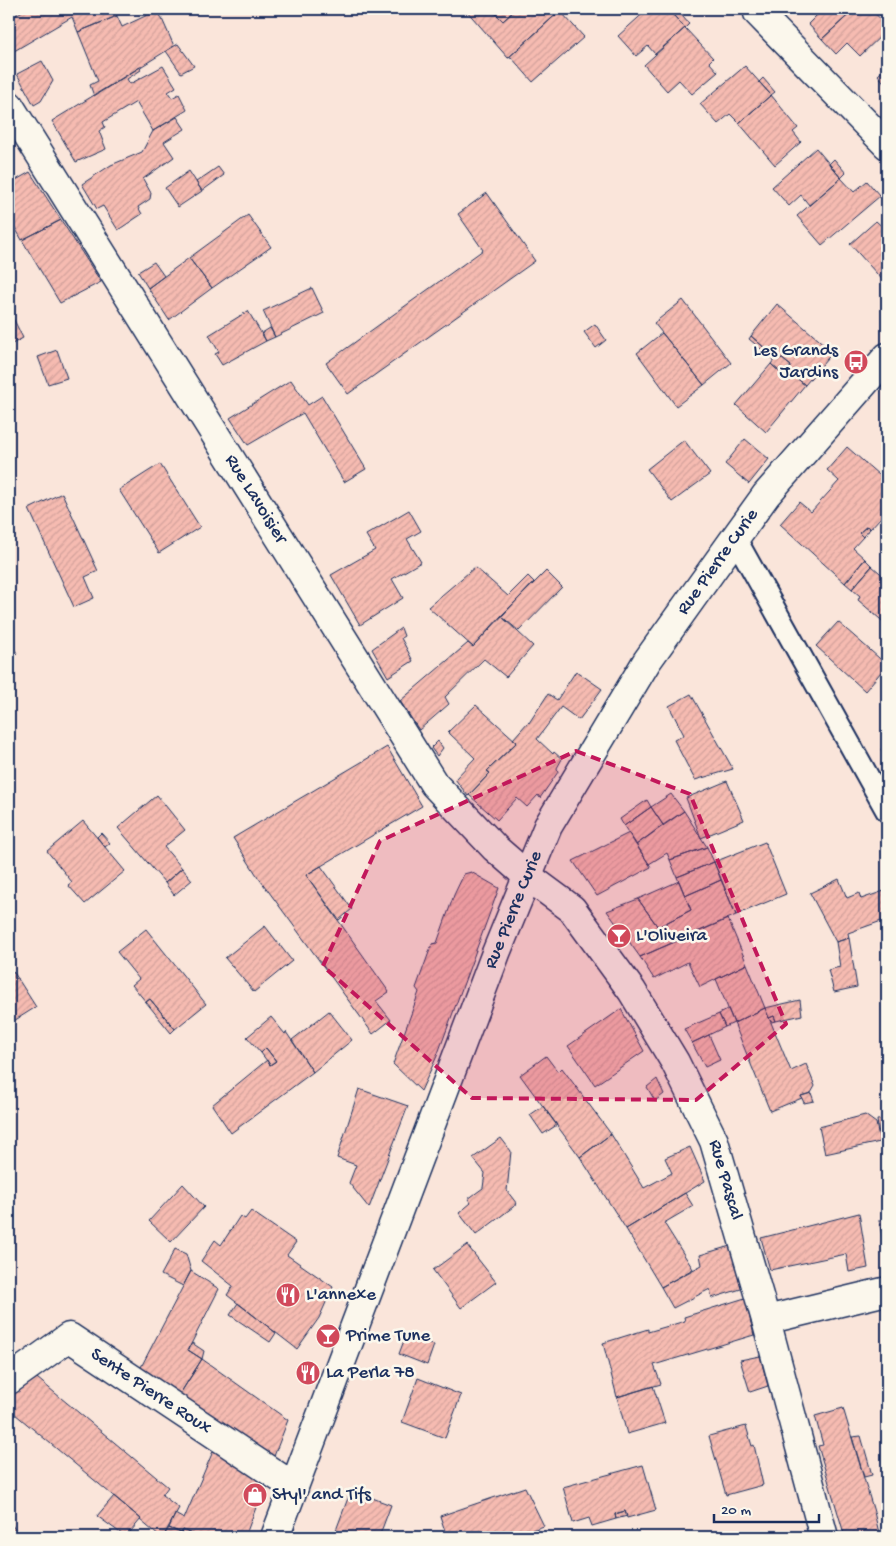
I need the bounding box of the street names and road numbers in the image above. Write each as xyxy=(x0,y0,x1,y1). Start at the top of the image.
street label: Rue Lavoisier xyxy=(219,450,293,550)
street label: Rue Pierre Curie xyxy=(672,504,764,619)
street label: Rue Pierre Curie xyxy=(480,847,548,972)
street label: Rue Pascal xyxy=(703,1137,748,1223)
street label: Sente Pierre Roux xyxy=(86,1343,216,1440)

